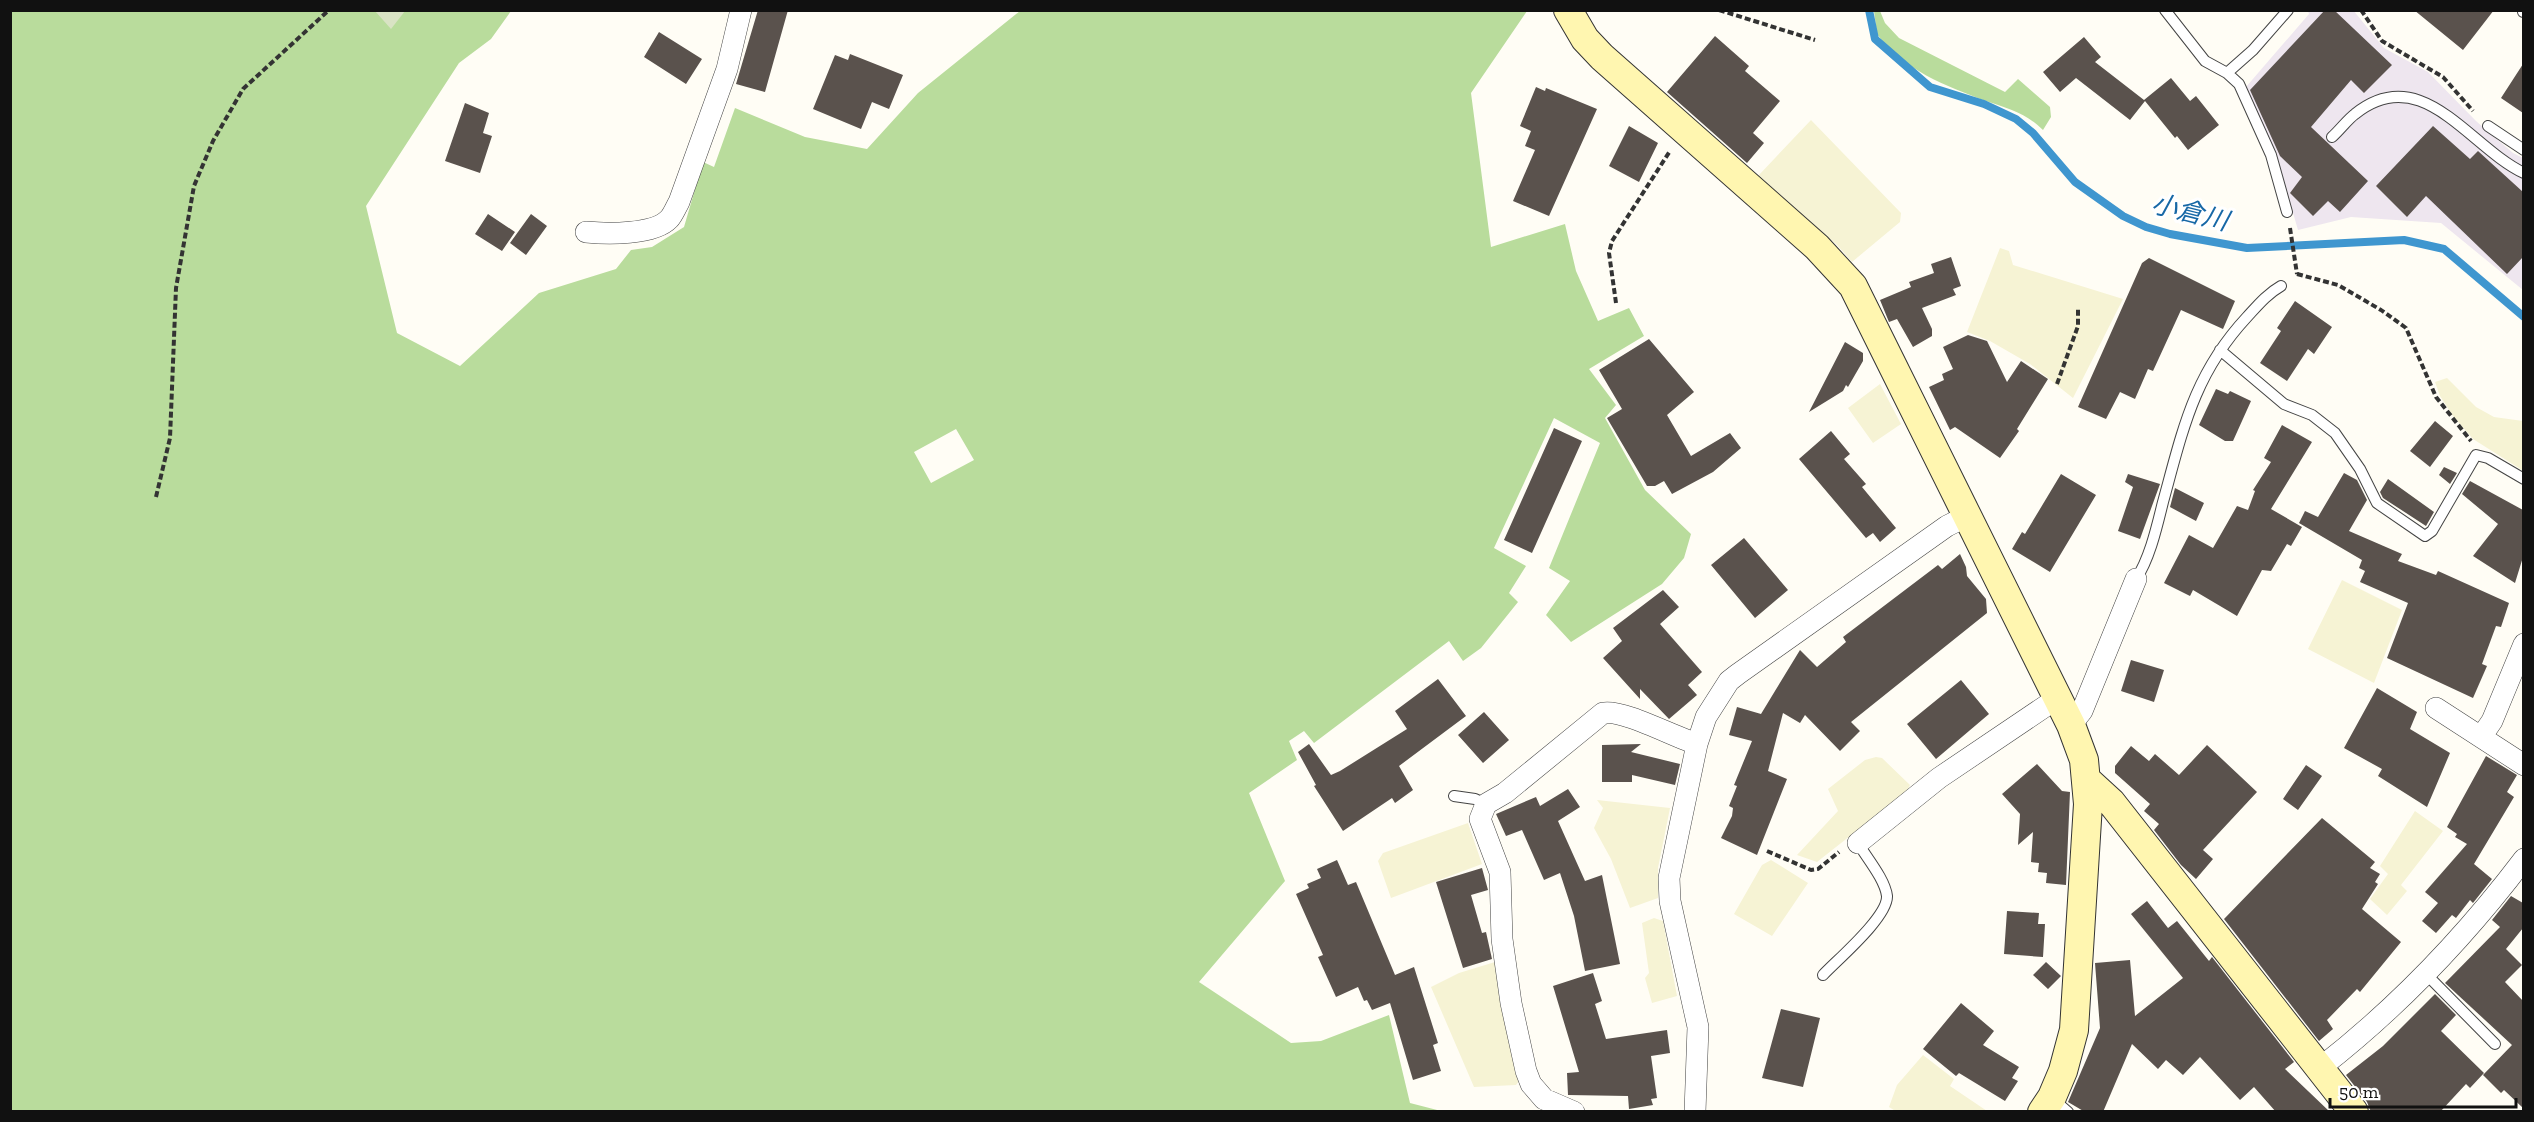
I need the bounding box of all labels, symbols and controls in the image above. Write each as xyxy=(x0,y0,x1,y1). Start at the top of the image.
water label: 小倉川 xyxy=(2148,187,2235,238)
scale bar xyxy=(2330,1071,2516,1109)
text: 50 m xyxy=(2339,1081,2379,1103)

